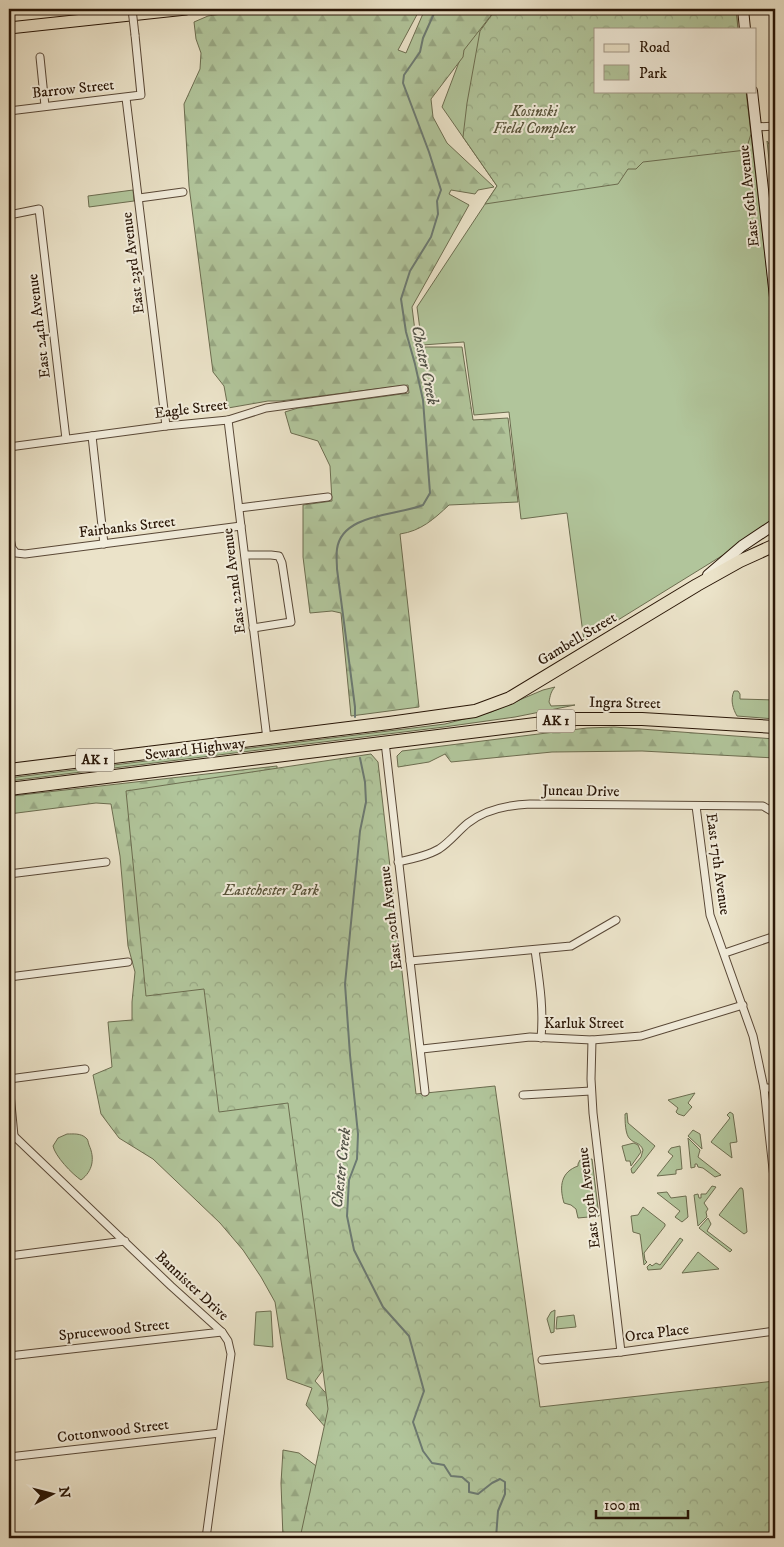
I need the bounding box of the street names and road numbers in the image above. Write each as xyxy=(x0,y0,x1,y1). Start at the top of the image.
street label: Barrow Street xyxy=(31,75,115,103)
street label: East 16th Avenue xyxy=(734,144,764,248)
street label: East 23rd Avenue xyxy=(117,211,149,315)
street label: East 24th Avenue xyxy=(23,273,55,379)
street label: Eagle Street xyxy=(153,395,229,423)
street label: Fairbanks Street xyxy=(78,512,176,542)
street label: East 22nd Avenue xyxy=(218,527,250,635)
street label: Gambell Street xyxy=(534,608,620,670)
street label: Ingra Street xyxy=(589,693,661,713)
road number: AK 1 xyxy=(537,709,575,732)
street label: Seward Highway xyxy=(144,733,247,765)
road number: AK 1 xyxy=(76,748,114,772)
street label: Juneau Drive xyxy=(540,781,620,801)
street label: East 17th Avenue xyxy=(701,812,735,916)
street label: East 20th Avenue xyxy=(375,865,407,971)
street label: Karluk Street xyxy=(544,1014,624,1033)
street label: East 19th Avenue xyxy=(573,1146,605,1250)
street label: Bannister Drive xyxy=(151,1247,233,1325)
street label: Sprucewood Street xyxy=(58,1315,170,1345)
street label: Orca Place xyxy=(624,1320,690,1346)
street label: Cottonwood Street xyxy=(56,1415,170,1447)

